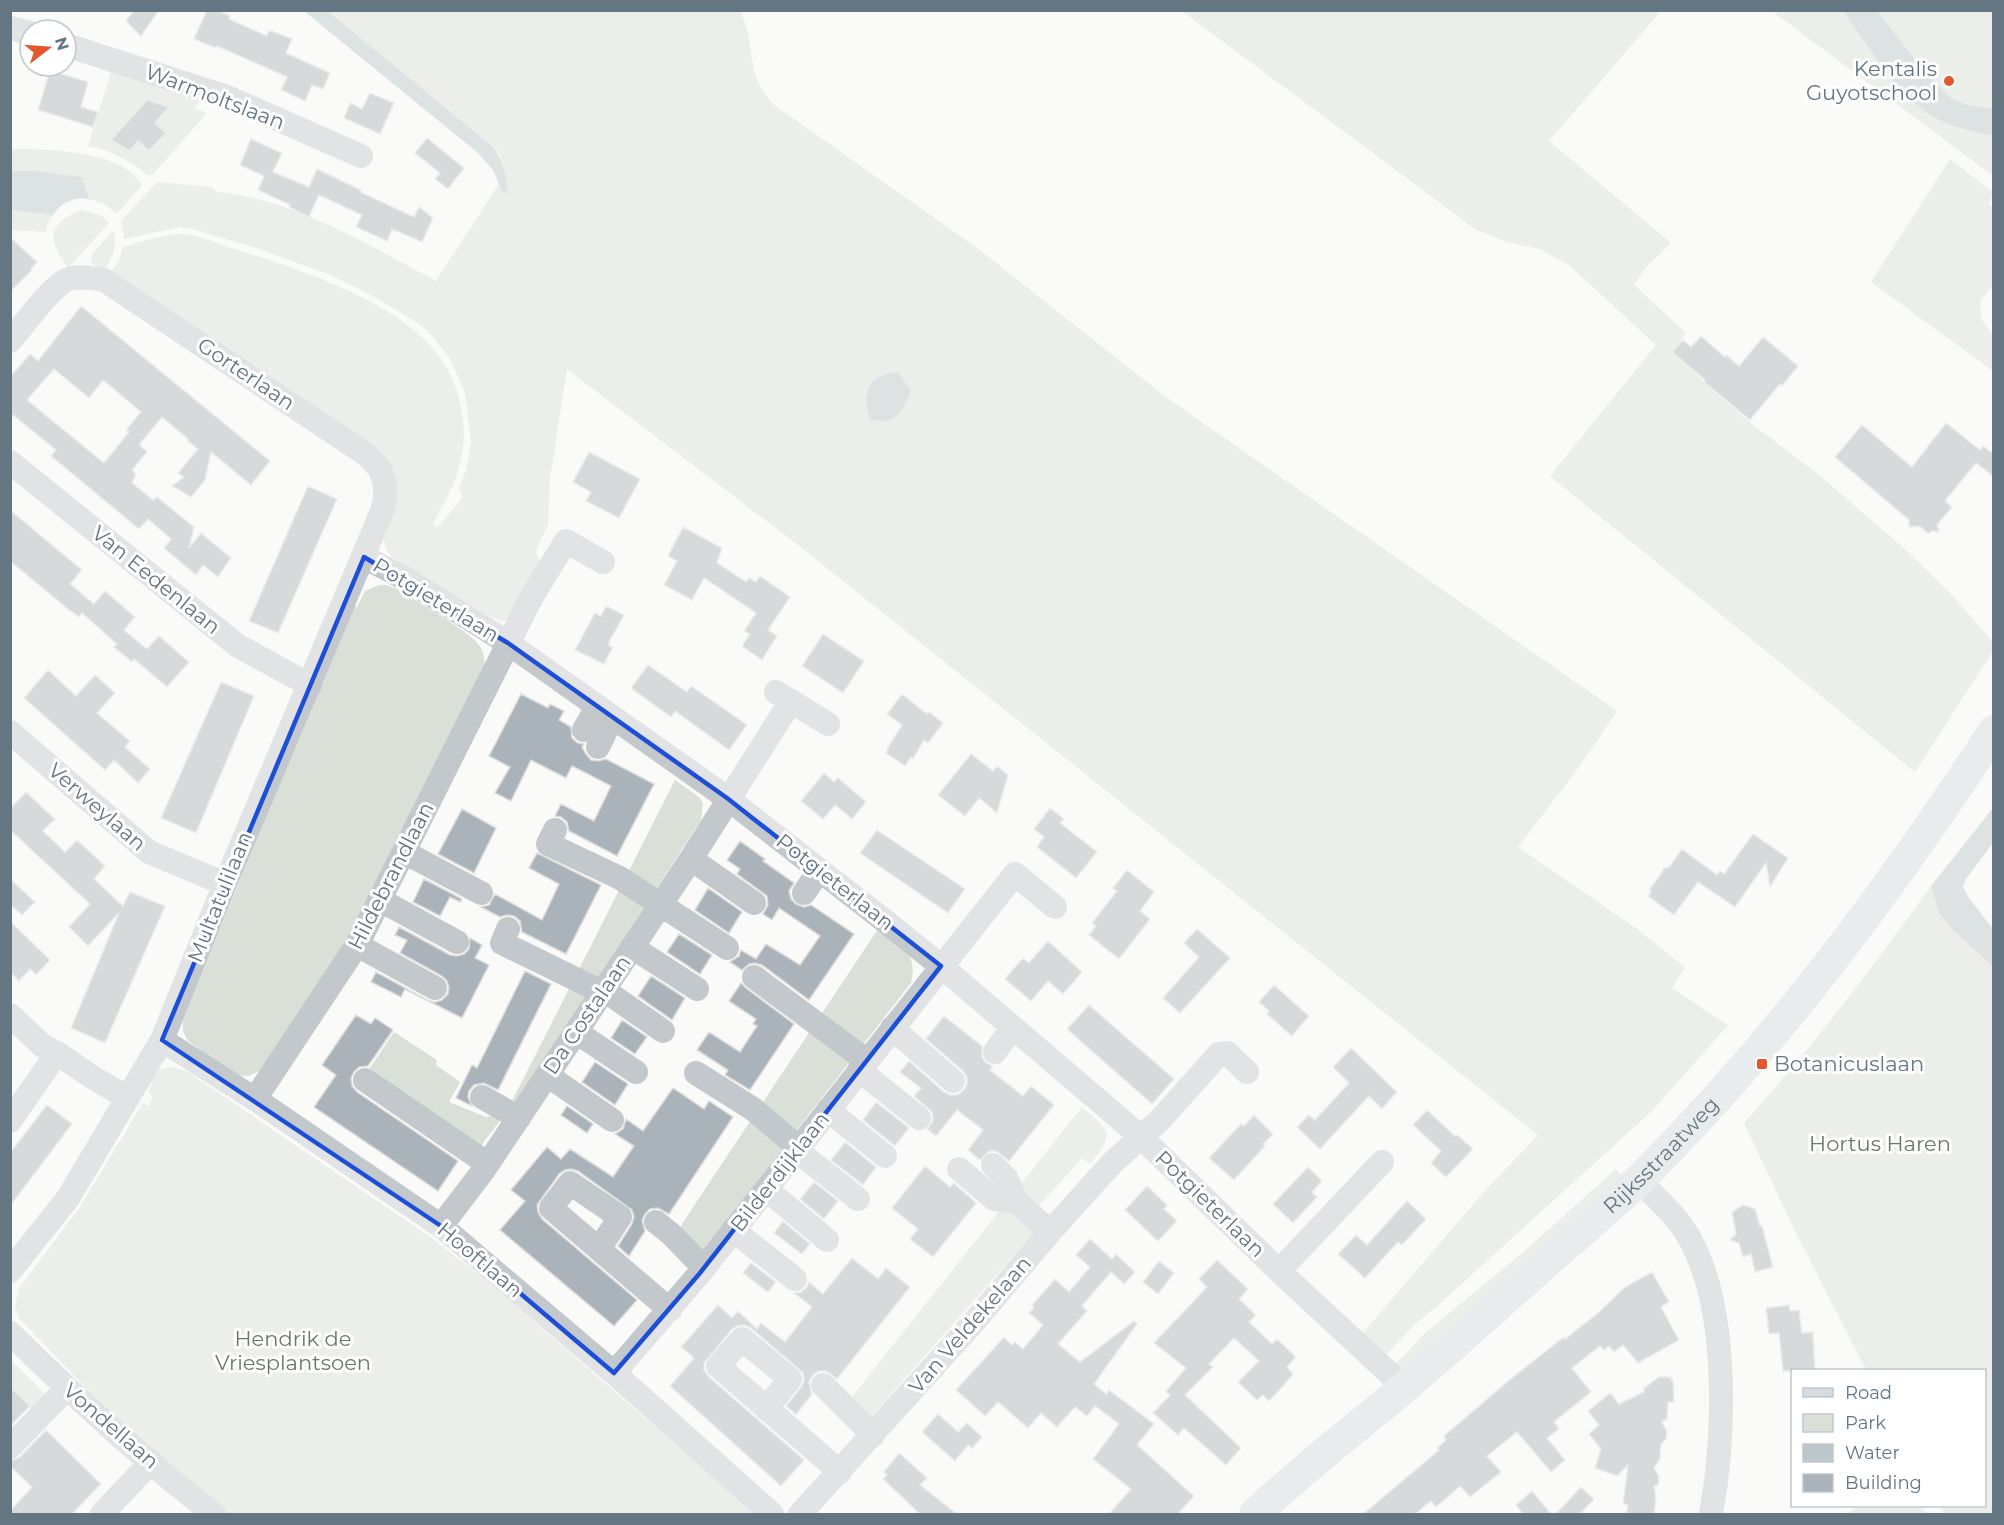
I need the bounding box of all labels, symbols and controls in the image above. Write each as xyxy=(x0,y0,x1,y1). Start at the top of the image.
north arrow xyxy=(18,18,78,78)
text: N xyxy=(51,35,73,53)
place label: Kentalis Guyotschool xyxy=(1806,56,1937,105)
street label: Warmoltslaan xyxy=(142,58,288,135)
marker: Kentalis Guyotschool xyxy=(1942,74,1956,88)
street label: Gorterlaan xyxy=(193,332,300,415)
street label: Van Eedenlaan xyxy=(87,520,226,639)
street label: Potgieterlaan xyxy=(369,552,504,647)
street label: Verweylaan xyxy=(43,757,151,856)
street label: Hildebrandlaan xyxy=(343,798,439,954)
street label: Multatulilaan xyxy=(182,828,257,966)
street label: Potgieterlaan xyxy=(771,828,899,935)
street label: Da Costalaan xyxy=(538,950,636,1079)
place label: Botanicuslaan xyxy=(1774,1051,1924,1076)
marker: Botanicuslaan xyxy=(1755,1057,1769,1071)
street label: Rijksstraatweg xyxy=(1598,1092,1724,1219)
street label: Bilderdijklaan xyxy=(725,1107,834,1237)
park label: Hortus Haren xyxy=(1809,1131,1951,1156)
street label: Potgieterlaan xyxy=(1150,1145,1270,1262)
street label: Hooftlaan xyxy=(433,1217,528,1303)
street label: Van Veldekelaan xyxy=(903,1251,1036,1398)
park label: Hendrik de Vriesplantsoen xyxy=(215,1326,371,1375)
legend xyxy=(1791,1369,1986,1507)
street label: Vondellaan xyxy=(59,1377,164,1474)
text: Road xyxy=(1845,1382,1892,1404)
text: Park xyxy=(1845,1412,1886,1434)
text: Water xyxy=(1845,1442,1900,1464)
text: Building xyxy=(1845,1472,1922,1494)

